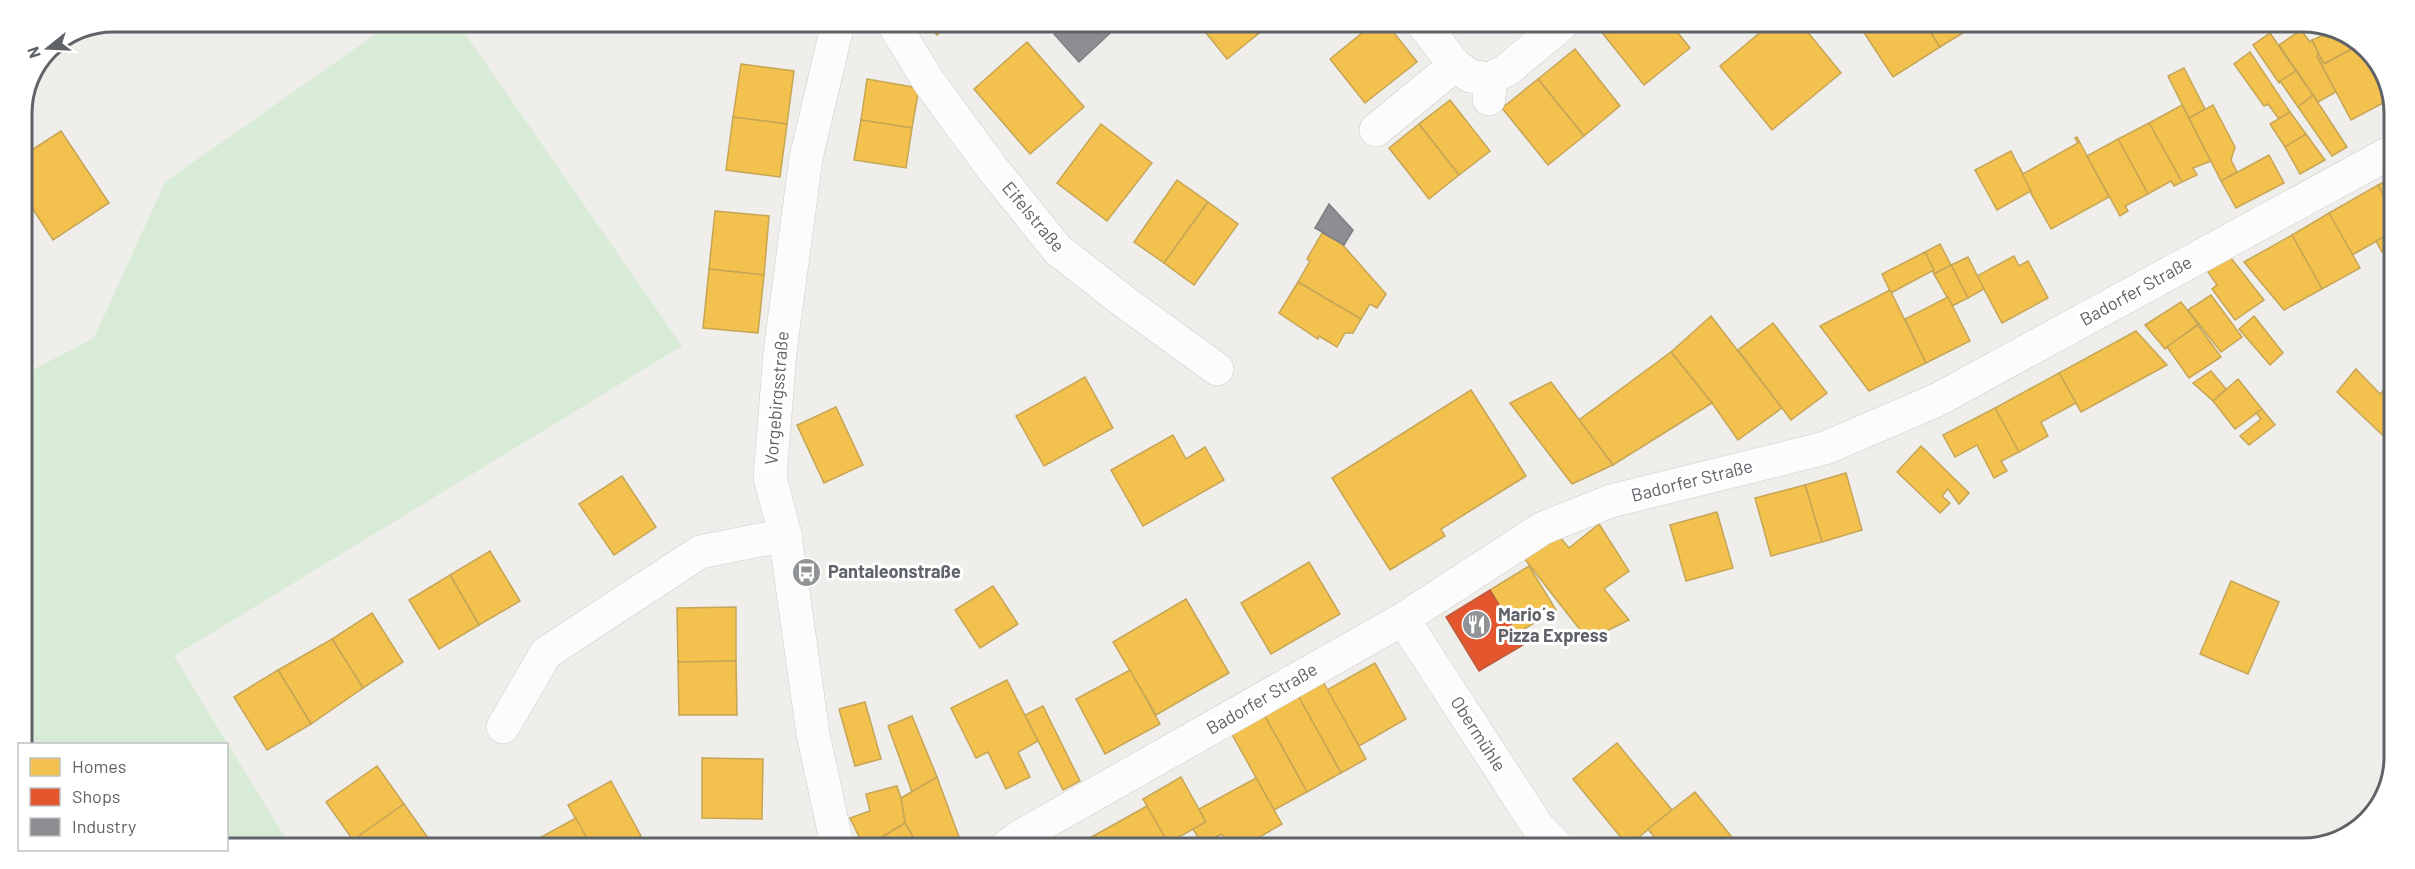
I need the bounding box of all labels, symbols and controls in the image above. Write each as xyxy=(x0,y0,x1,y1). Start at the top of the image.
north arrow xyxy=(18,18,78,78)
text: N xyxy=(23,45,44,61)
street label: Eifelstraße xyxy=(998,177,1070,256)
street label: Badorfer Straße xyxy=(2076,250,2195,330)
street label: Vorgebirgsstraße xyxy=(759,330,793,466)
street label: Badorfer Straße xyxy=(1629,454,1755,506)
bus stop icon: Pantaleonstraße xyxy=(791,556,823,588)
place label: Pantaleonstraße xyxy=(828,560,961,582)
place label: Mario´s Pizza Express xyxy=(1498,603,1608,646)
restaurant icon: Mario´s Pizza Express xyxy=(1461,609,1493,641)
street label: Badorfer Straße xyxy=(1202,657,1321,739)
street label: Obermühle xyxy=(1446,692,1511,775)
legend xyxy=(18,743,228,851)
text: Homes xyxy=(72,755,126,777)
text: Shops xyxy=(72,785,121,807)
text: Industry xyxy=(72,815,136,837)

